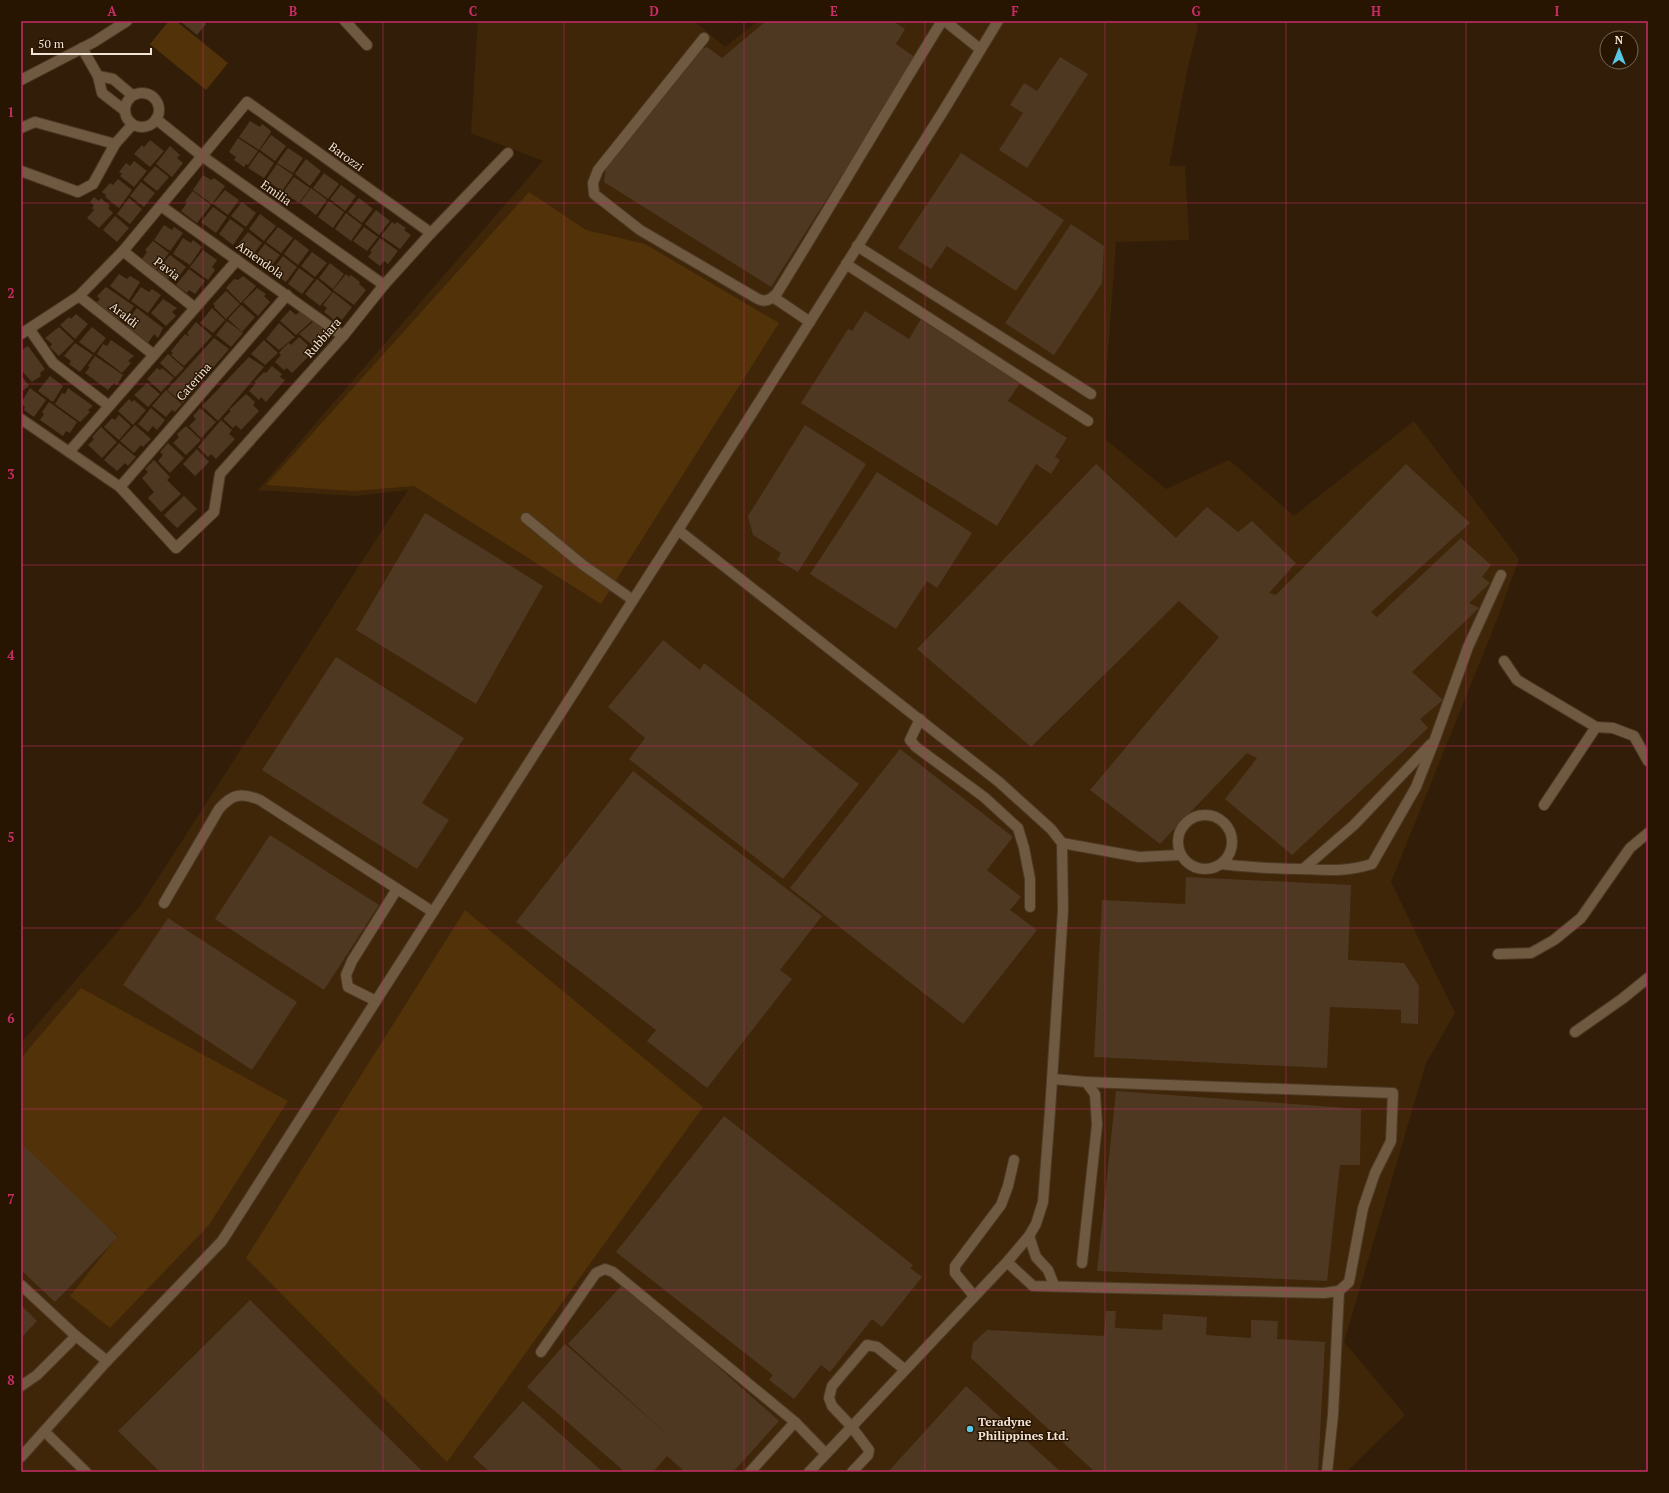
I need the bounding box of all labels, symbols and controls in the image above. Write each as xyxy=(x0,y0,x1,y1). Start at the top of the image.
text: A xyxy=(107,2,117,20)
text: B xyxy=(289,2,297,20)
text: C xyxy=(469,2,477,20)
text: D xyxy=(649,2,659,20)
text: E xyxy=(830,2,838,20)
text: F xyxy=(1011,2,1019,20)
text: G xyxy=(1191,2,1201,20)
text: H xyxy=(1371,2,1381,20)
text: I xyxy=(1555,2,1560,20)
scale bar xyxy=(32,30,151,56)
north arrow xyxy=(1599,30,1639,70)
text: N xyxy=(1615,33,1624,47)
text: 50 m xyxy=(38,36,65,51)
text: 1 xyxy=(7,103,15,121)
street label: Barozzi xyxy=(326,139,367,175)
street label: Emilia xyxy=(258,177,295,209)
street label: Amendola xyxy=(234,238,287,281)
street label: Pavia xyxy=(151,254,183,283)
text: 2 xyxy=(7,284,15,302)
street label: Araldi xyxy=(107,299,142,331)
street label: Rubbiara xyxy=(301,315,344,361)
street label: Caterina xyxy=(173,360,214,404)
text: 3 xyxy=(7,465,15,483)
text: 4 xyxy=(7,646,15,664)
text: 5 xyxy=(7,828,15,846)
text: 6 xyxy=(7,1009,15,1027)
text: 7 xyxy=(7,1190,15,1208)
text: 8 xyxy=(7,1371,15,1389)
place label: Teradyne Philippines Ltd. xyxy=(978,1414,1069,1443)
marker: Teradyne Philippines Ltd. xyxy=(965,1424,975,1434)

